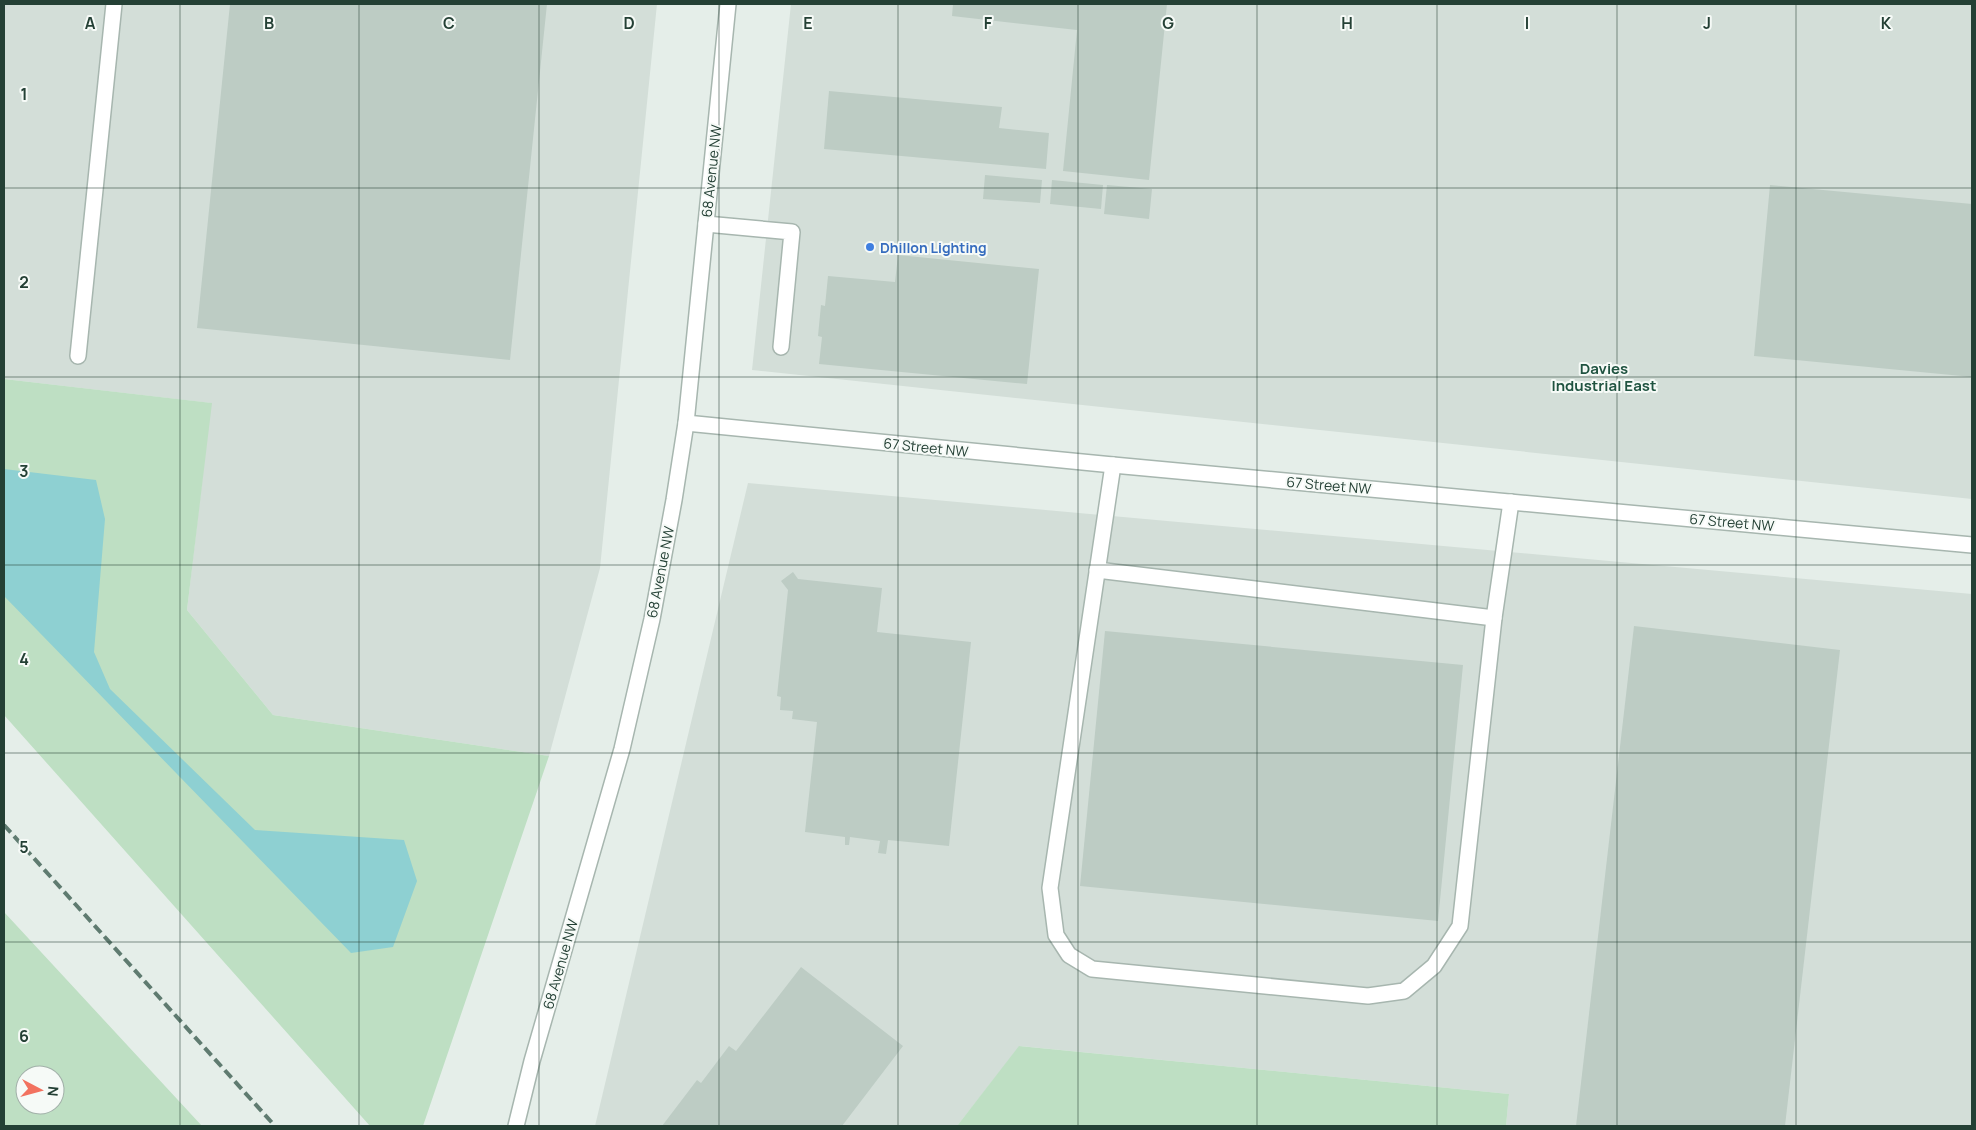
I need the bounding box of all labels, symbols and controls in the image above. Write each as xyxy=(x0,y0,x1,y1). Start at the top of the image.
text: A xyxy=(85,12,96,34)
text: B xyxy=(264,12,274,34)
text: C xyxy=(443,12,455,34)
text: D xyxy=(623,12,635,34)
text: E xyxy=(803,12,813,34)
text: F xyxy=(984,12,993,34)
text: G xyxy=(1162,12,1174,34)
text: H xyxy=(1341,12,1353,34)
text: I xyxy=(1525,12,1529,34)
text: J xyxy=(1703,12,1711,34)
text: K xyxy=(1881,12,1892,34)
text: 1 xyxy=(20,83,28,105)
street label: 68 Avenue NW xyxy=(697,124,725,218)
place label: Dhillon Lighting xyxy=(880,238,987,257)
marker: Dhillon Lighting xyxy=(864,241,876,253)
text: 2 xyxy=(19,271,29,293)
district label: Davies Industrial East xyxy=(1552,358,1656,396)
street label: 67 Street NW xyxy=(883,433,969,461)
text: 3 xyxy=(19,460,29,482)
street label: 67 Street NW xyxy=(1286,472,1372,498)
street label: 67 Street NW xyxy=(1689,509,1775,535)
street label: 68 Avenue NW xyxy=(642,525,678,619)
text: 4 xyxy=(19,648,29,670)
text: 5 xyxy=(19,836,29,858)
street label: 68 Avenue NW xyxy=(538,917,582,1011)
text: 6 xyxy=(19,1025,29,1047)
north arrow xyxy=(15,1065,65,1115)
text: N xyxy=(43,1085,63,1097)

